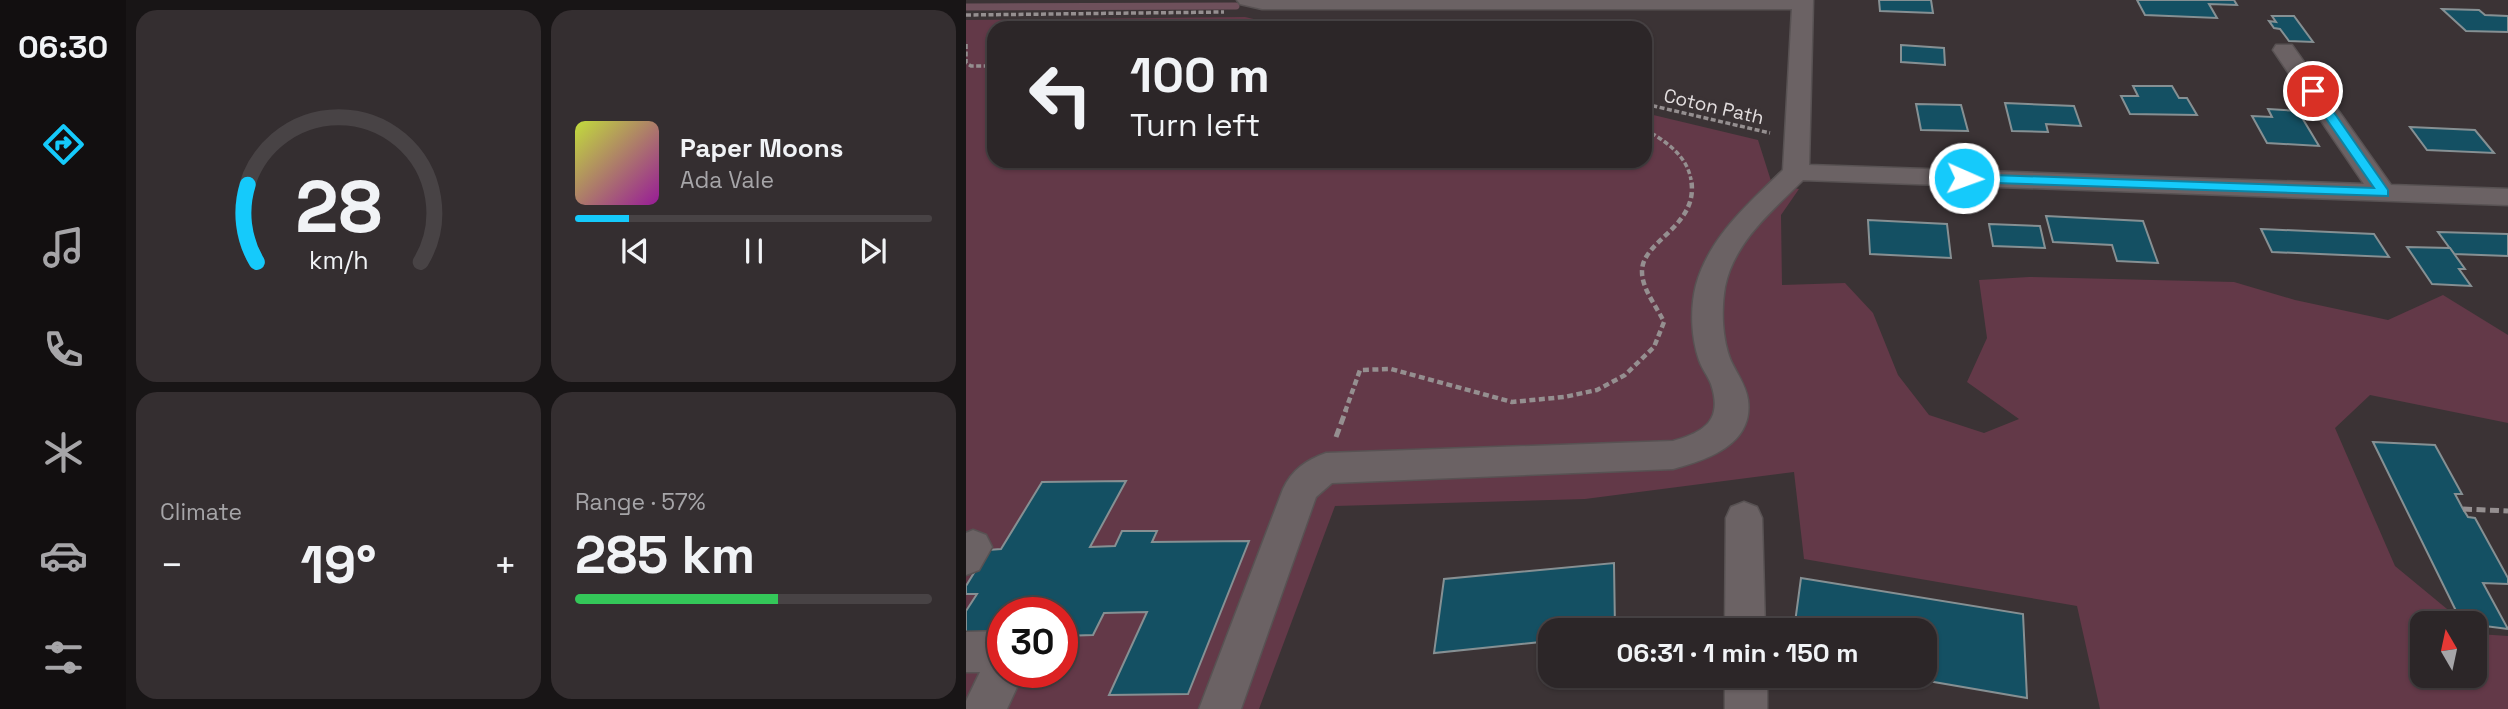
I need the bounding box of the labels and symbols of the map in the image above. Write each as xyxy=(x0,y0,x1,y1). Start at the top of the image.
pin xyxy=(2283,61,2343,121)
street label: Coton Path xyxy=(1661,83,1766,130)
position arrow xyxy=(1927,141,2001,215)
speed limit sign: 30 xyxy=(987,597,1078,688)
north arrow xyxy=(2410,611,2487,688)

